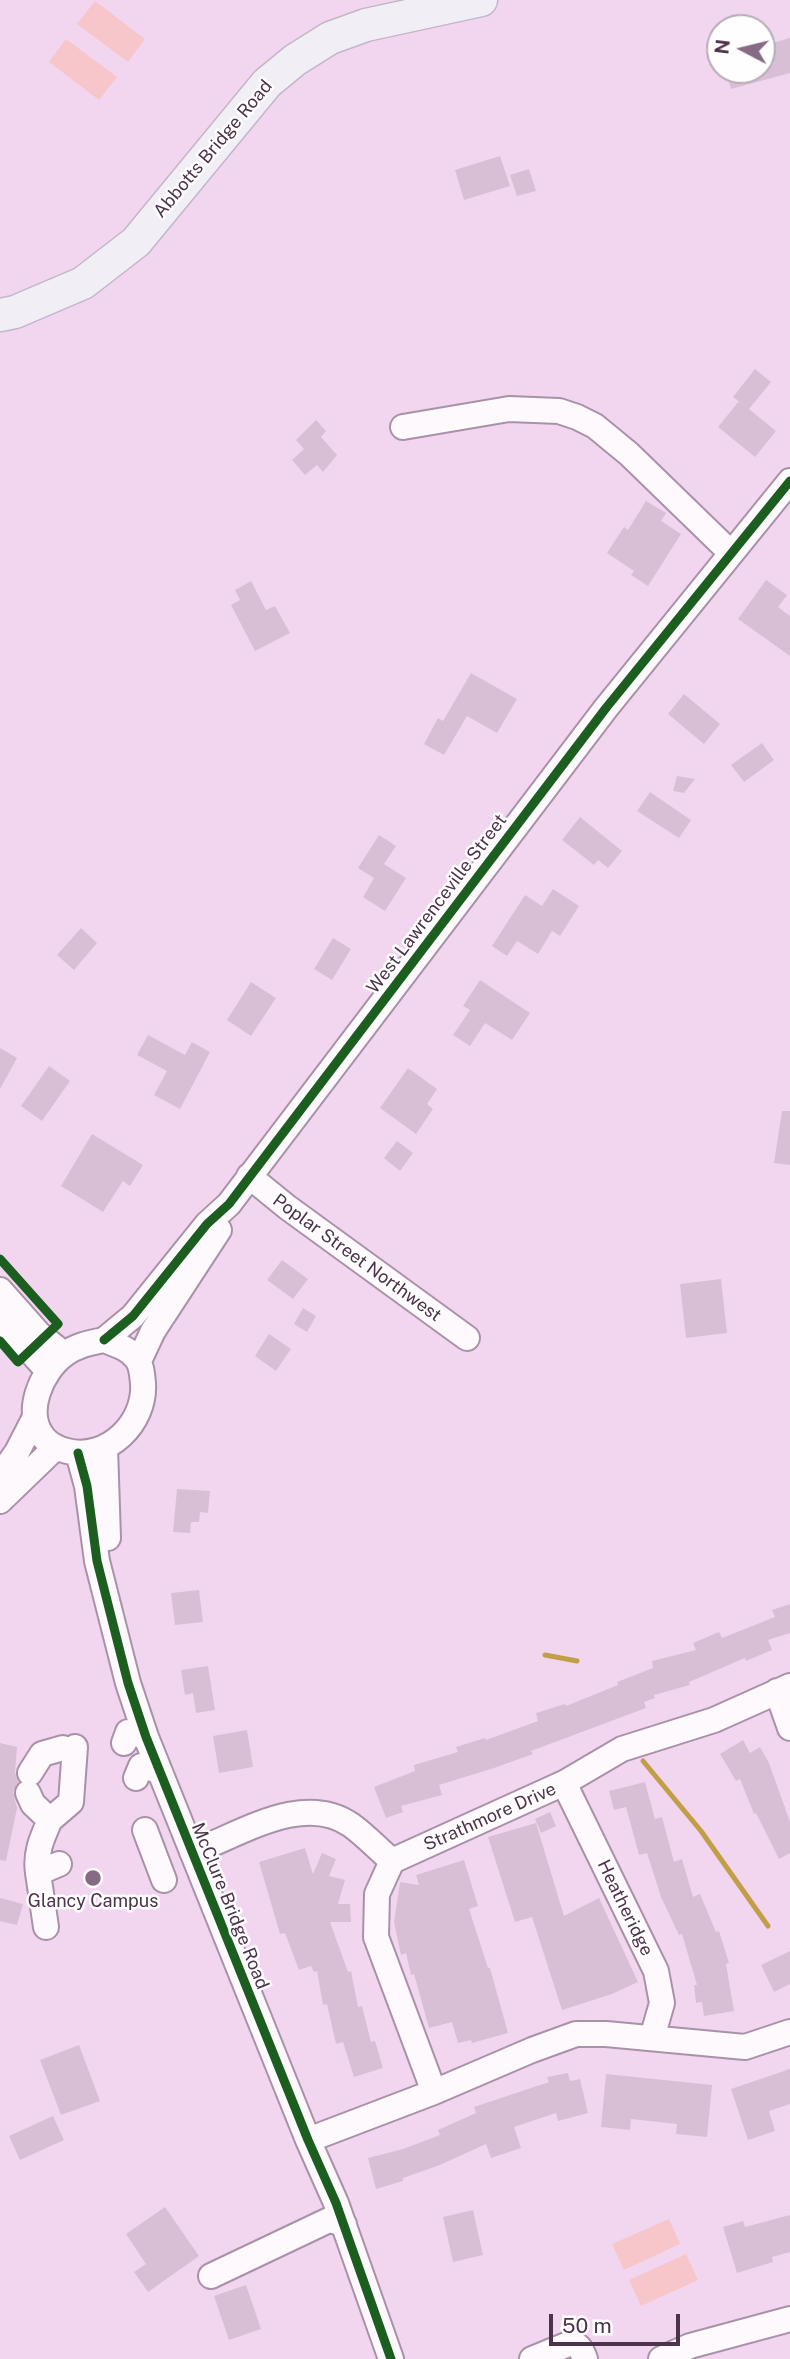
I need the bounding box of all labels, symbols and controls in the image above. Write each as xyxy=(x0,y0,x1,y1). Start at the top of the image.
north arrow xyxy=(706,14,776,84)
text: N xyxy=(710,38,734,55)
street label: Abbotts Bridge Road xyxy=(149,76,277,222)
street label: West Lawrenceville Street xyxy=(363,810,511,998)
street label: Poplar Street Northwest xyxy=(268,1190,446,1326)
street label: Strathmore Drive xyxy=(420,1778,560,1856)
street label: McClure Bridge Road xyxy=(187,1820,273,1992)
street label: Heatheridge xyxy=(592,1856,658,1960)
marker: Glancy Campus xyxy=(83,1868,103,1888)
place label: Glancy Campus xyxy=(28,1890,158,1912)
scale bar xyxy=(552,2300,683,2344)
text: 50 m xyxy=(562,2313,612,2338)

